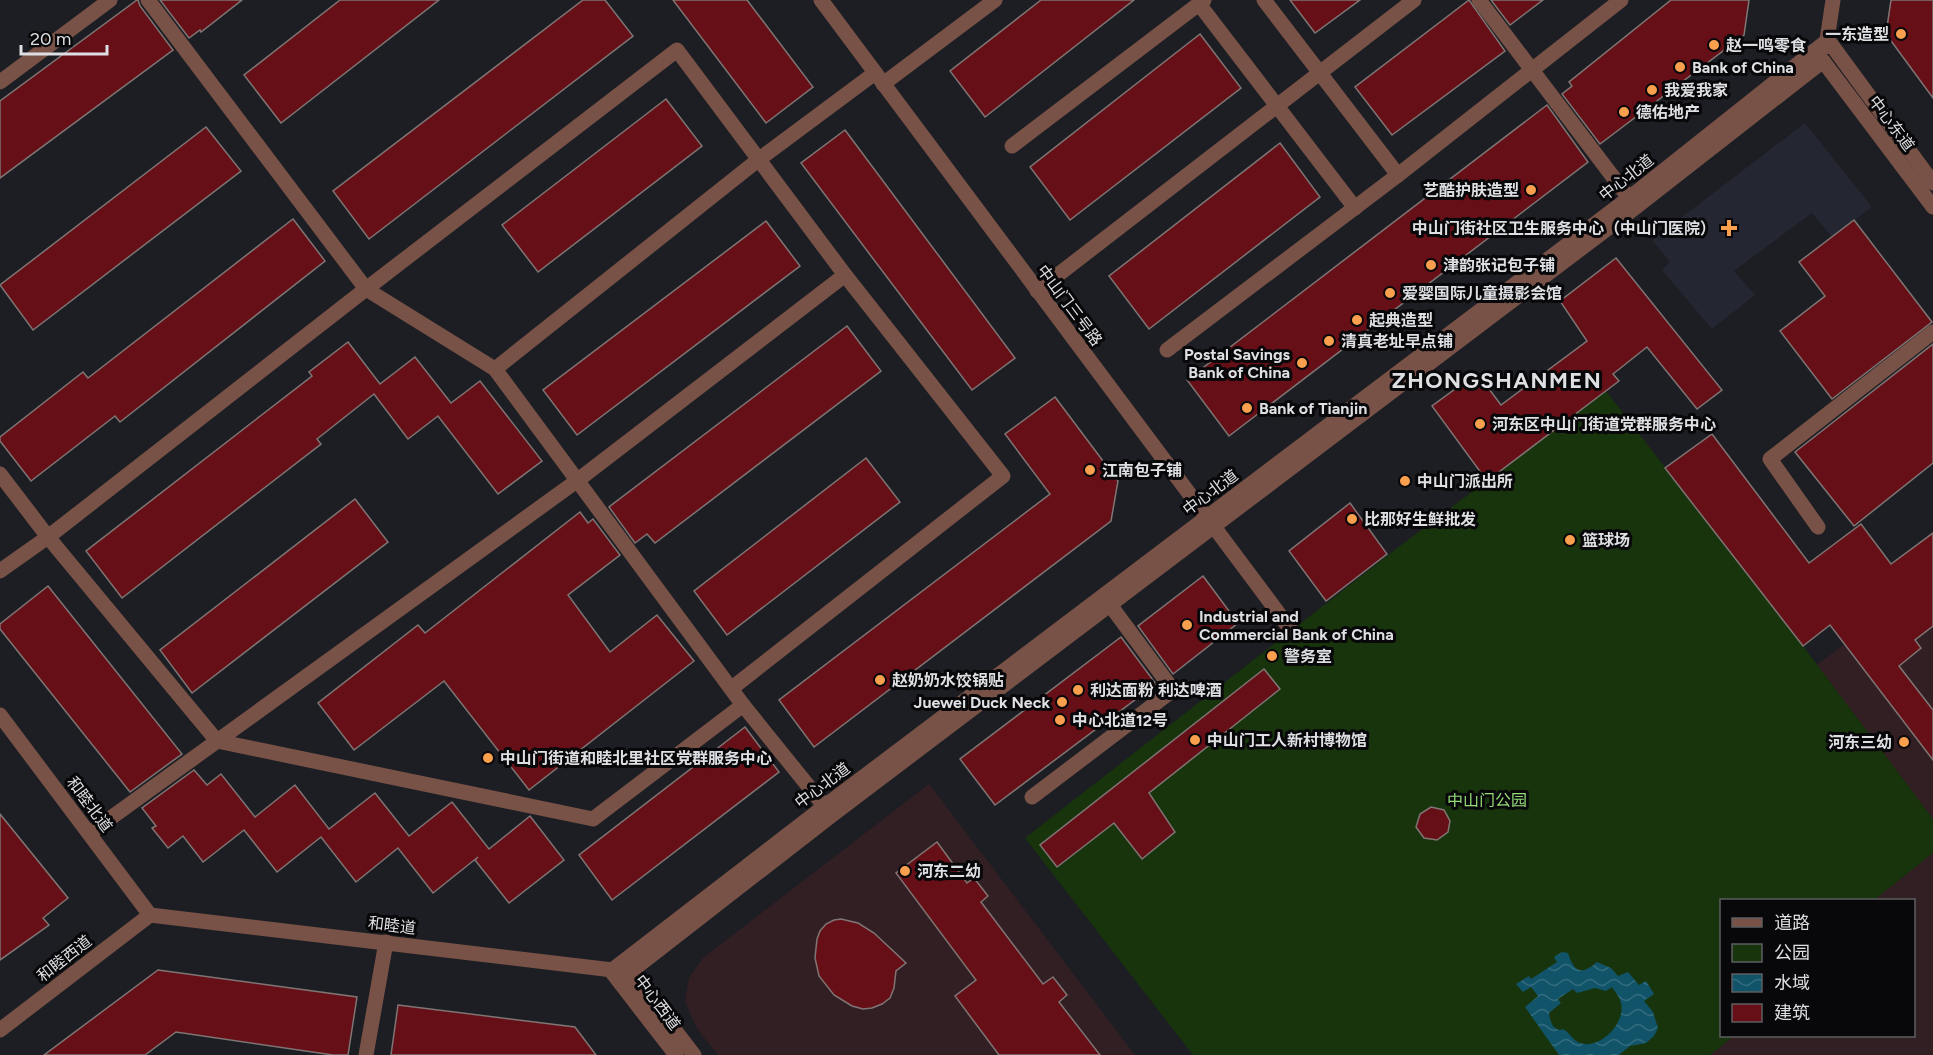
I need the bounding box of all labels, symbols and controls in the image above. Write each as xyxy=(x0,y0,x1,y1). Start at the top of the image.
scale bar xyxy=(21,18,106,56)
place label: 一东造型 xyxy=(1825,25,1889,44)
marker: 一东造型 xyxy=(1894,27,1908,41)
text: 20 m xyxy=(30,28,71,50)
place label: 赵一鸣零食 xyxy=(1726,36,1807,55)
marker: 赵一鸣零食 xyxy=(1707,38,1721,52)
place label: Bank of China xyxy=(1692,58,1794,77)
marker: Bank of China xyxy=(1673,60,1687,74)
place label: 我爱我家 xyxy=(1664,81,1728,100)
marker: 我爱我家 xyxy=(1645,83,1659,97)
street label: 中心东道 xyxy=(1865,92,1918,155)
place label: 德佑地产 xyxy=(1636,103,1700,122)
marker: 德佑地产 xyxy=(1617,105,1631,119)
street label: 中心北道 xyxy=(1595,150,1657,205)
place label: 艺酷护肤造型 xyxy=(1423,181,1519,200)
marker: 艺酷护肤造型 xyxy=(1524,183,1538,197)
place label: 中山门街社区卫生服务中心（中山门医院） xyxy=(1412,219,1716,238)
marker: 中山门街社区卫生服务中心（中山门医院） xyxy=(1720,219,1738,237)
place label: 津韵张记包子铺 xyxy=(1443,256,1555,275)
marker: 津韵张记包子铺 xyxy=(1424,258,1438,272)
street label: 中山门三号路 xyxy=(1033,261,1106,349)
place label: 爱婴国际儿童摄影会馆 xyxy=(1402,284,1562,303)
marker: 爱婴国际儿童摄影会馆 xyxy=(1383,286,1397,300)
place label: 起典造型 xyxy=(1369,311,1433,330)
marker: 起典造型 xyxy=(1350,313,1364,327)
place label: 清真老址早点铺 xyxy=(1341,332,1453,351)
marker: 清真老址早点铺 xyxy=(1322,334,1336,348)
place label: Postal Savings Bank of China xyxy=(1184,345,1291,382)
marker: Postal Savings Bank of China xyxy=(1295,356,1309,370)
district label: ZHONGSHANMEN xyxy=(1392,367,1602,394)
place label: Bank of Tianjin xyxy=(1259,399,1367,418)
marker: Bank of Tianjin xyxy=(1240,401,1254,415)
place label: 河东区中山门街道党群服务中心 xyxy=(1492,415,1716,434)
marker: 河东区中山门街道党群服务中心 xyxy=(1473,417,1487,431)
place label: 江南包子铺 xyxy=(1102,461,1182,480)
marker: 江南包子铺 xyxy=(1083,463,1097,477)
street label: 中心北道 xyxy=(1179,466,1242,519)
place label: 中山门派出所 xyxy=(1417,472,1513,491)
marker: 中山门派出所 xyxy=(1398,474,1412,488)
place label: 比那好生鲜批发 xyxy=(1364,510,1476,529)
marker: 比那好生鲜批发 xyxy=(1345,512,1359,526)
place label: 篮球场 xyxy=(1582,531,1630,550)
marker: 篮球场 xyxy=(1563,533,1577,547)
place label: Industrial and Commercial Bank of China xyxy=(1199,607,1394,644)
marker: Industrial and Commercial Bank of China xyxy=(1180,618,1194,632)
place label: 警务室 xyxy=(1284,647,1332,666)
marker: 警务室 xyxy=(1265,649,1279,663)
place label: 赵奶奶水饺锅贴 xyxy=(892,671,1004,690)
marker: 赵奶奶水饺锅贴 xyxy=(873,673,887,687)
place label: 利达面粉 利达啤酒 xyxy=(1090,681,1222,700)
marker: 利达面粉 利达啤酒 xyxy=(1071,683,1085,697)
place label: Juewei Duck Neck xyxy=(914,693,1050,712)
marker: Juewei Duck Neck xyxy=(1055,695,1069,709)
place label: 中心北道12号 xyxy=(1072,711,1168,730)
marker: 中心北道12号 xyxy=(1053,713,1067,727)
place label: 中山门工人新村博物馆 xyxy=(1207,731,1367,750)
marker: 中山门工人新村博物馆 xyxy=(1188,733,1202,747)
place label: 河东三幼 xyxy=(1828,733,1892,752)
marker: 河东三幼 xyxy=(1897,735,1911,749)
place label: 中山门街道和睦北里社区党群服务中心 xyxy=(500,749,772,768)
marker: 中山门街道和睦北里社区党群服务中心 xyxy=(481,751,495,765)
street label: 中心北道 xyxy=(791,759,854,812)
street label: 和睦北道 xyxy=(63,773,116,836)
park label: 中山门公园 xyxy=(1447,791,1527,810)
place label: 河东二幼 xyxy=(917,862,981,881)
marker: 河东二幼 xyxy=(898,864,912,878)
legend xyxy=(1720,899,1915,1037)
text: 道路 xyxy=(1774,912,1810,934)
street label: 和睦道 xyxy=(367,913,417,938)
street label: 和睦西道 xyxy=(33,931,95,986)
text: 公园 xyxy=(1774,942,1810,964)
street label: 中心西道 xyxy=(631,971,684,1034)
text: 水域 xyxy=(1774,972,1810,994)
text: 建筑 xyxy=(1774,1002,1810,1024)

